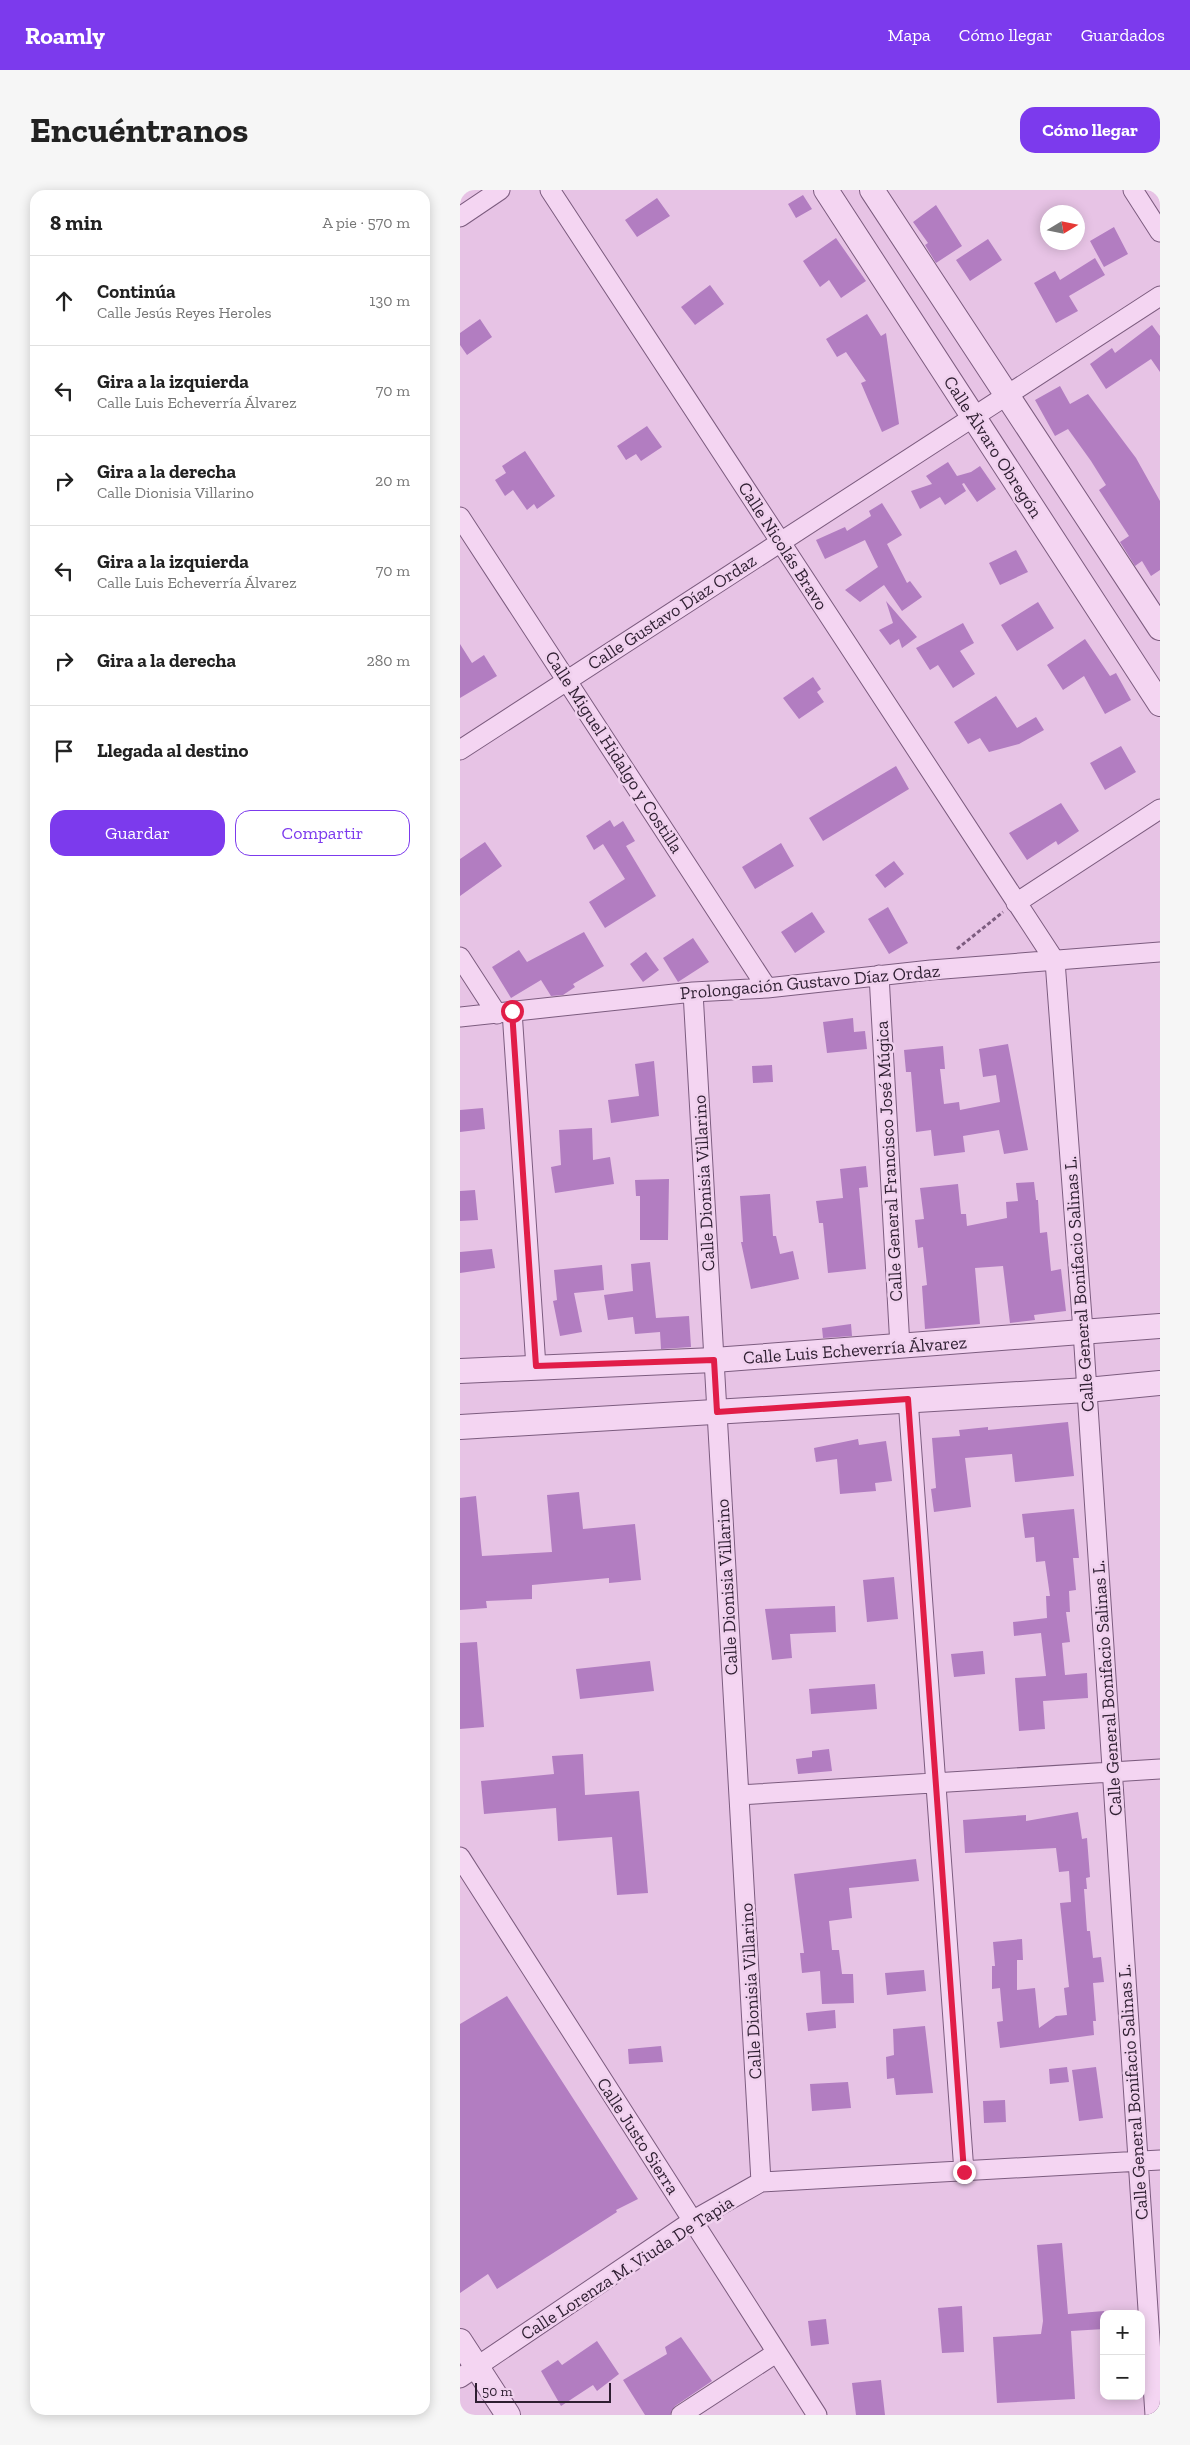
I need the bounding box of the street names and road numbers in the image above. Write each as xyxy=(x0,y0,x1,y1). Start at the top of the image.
street label: Calle Álvaro Obregón xyxy=(939,372,1048,523)
street label: Calle Nicolás Bravo xyxy=(733,478,833,614)
street label: Calle Gustavo Díaz Ordaz xyxy=(584,549,760,675)
street label: Calle Miguel Hidalgo y Costilla xyxy=(540,647,688,858)
street label: Prolongación Gustavo Díaz Ordaz xyxy=(679,960,941,1004)
street label: Calle General Francisco José Múgica xyxy=(871,1020,907,1302)
street label: Calle Dionisia Villarino xyxy=(688,1094,720,1272)
street label: Calle General Bonifacio Salinas L. xyxy=(1059,1155,1099,1413)
street label: Calle Luis Echeverría Álvarez xyxy=(742,1331,968,1369)
street label: Calle Dionisia Villarino xyxy=(711,1498,743,1676)
street label: Calle General Bonifacio Salinas L. xyxy=(1087,1559,1127,1817)
street label: Calle Dionisia Villarino xyxy=(735,1902,767,2080)
street label: Calle General Bonifacio Salinas L. xyxy=(1113,1963,1153,2221)
street label: Calle Justo Sierra xyxy=(592,2073,684,2199)
street label: Calle Lorenza M. Viuda De Tapia xyxy=(517,2191,738,2345)

